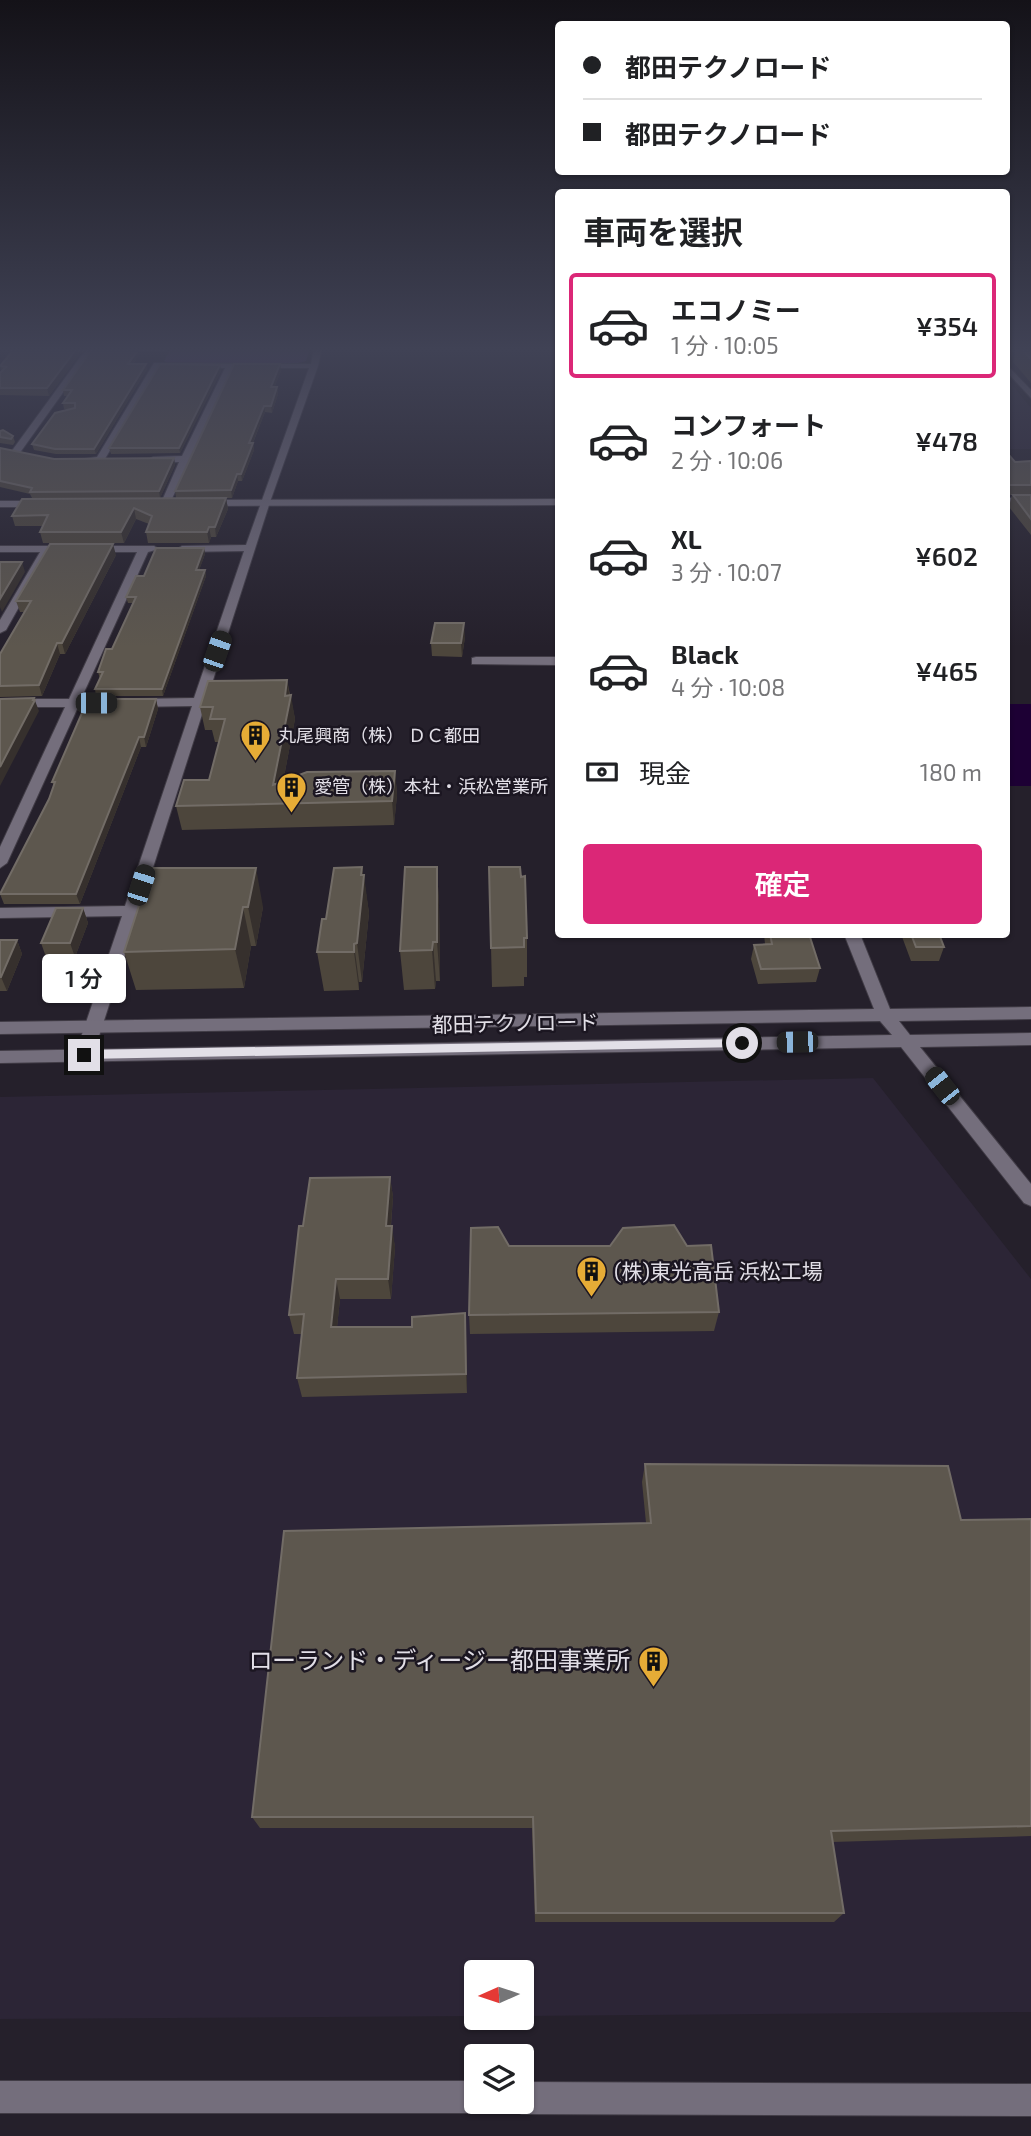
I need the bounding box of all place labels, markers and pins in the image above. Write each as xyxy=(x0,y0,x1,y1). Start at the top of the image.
building icon: 丸尾興商（株） ＤＣ都田 xyxy=(238,719,272,763)
place label: 丸尾興商（株） ＤＣ都田 xyxy=(278,724,480,746)
building icon: 愛管（株）本社・浜松営業所 xyxy=(274,770,308,814)
place label: 愛管（株）本社・浜松営業所 xyxy=(314,775,548,797)
building icon: (株)東光高岳 浜松工場 xyxy=(574,1255,608,1299)
place label: (株)東光高岳 浜松工場 xyxy=(614,1258,823,1283)
building icon: ローランド・ディージー都田事業所 xyxy=(636,1644,670,1688)
place label: ローランド・ディージー都田事業所 xyxy=(248,1645,630,1674)

